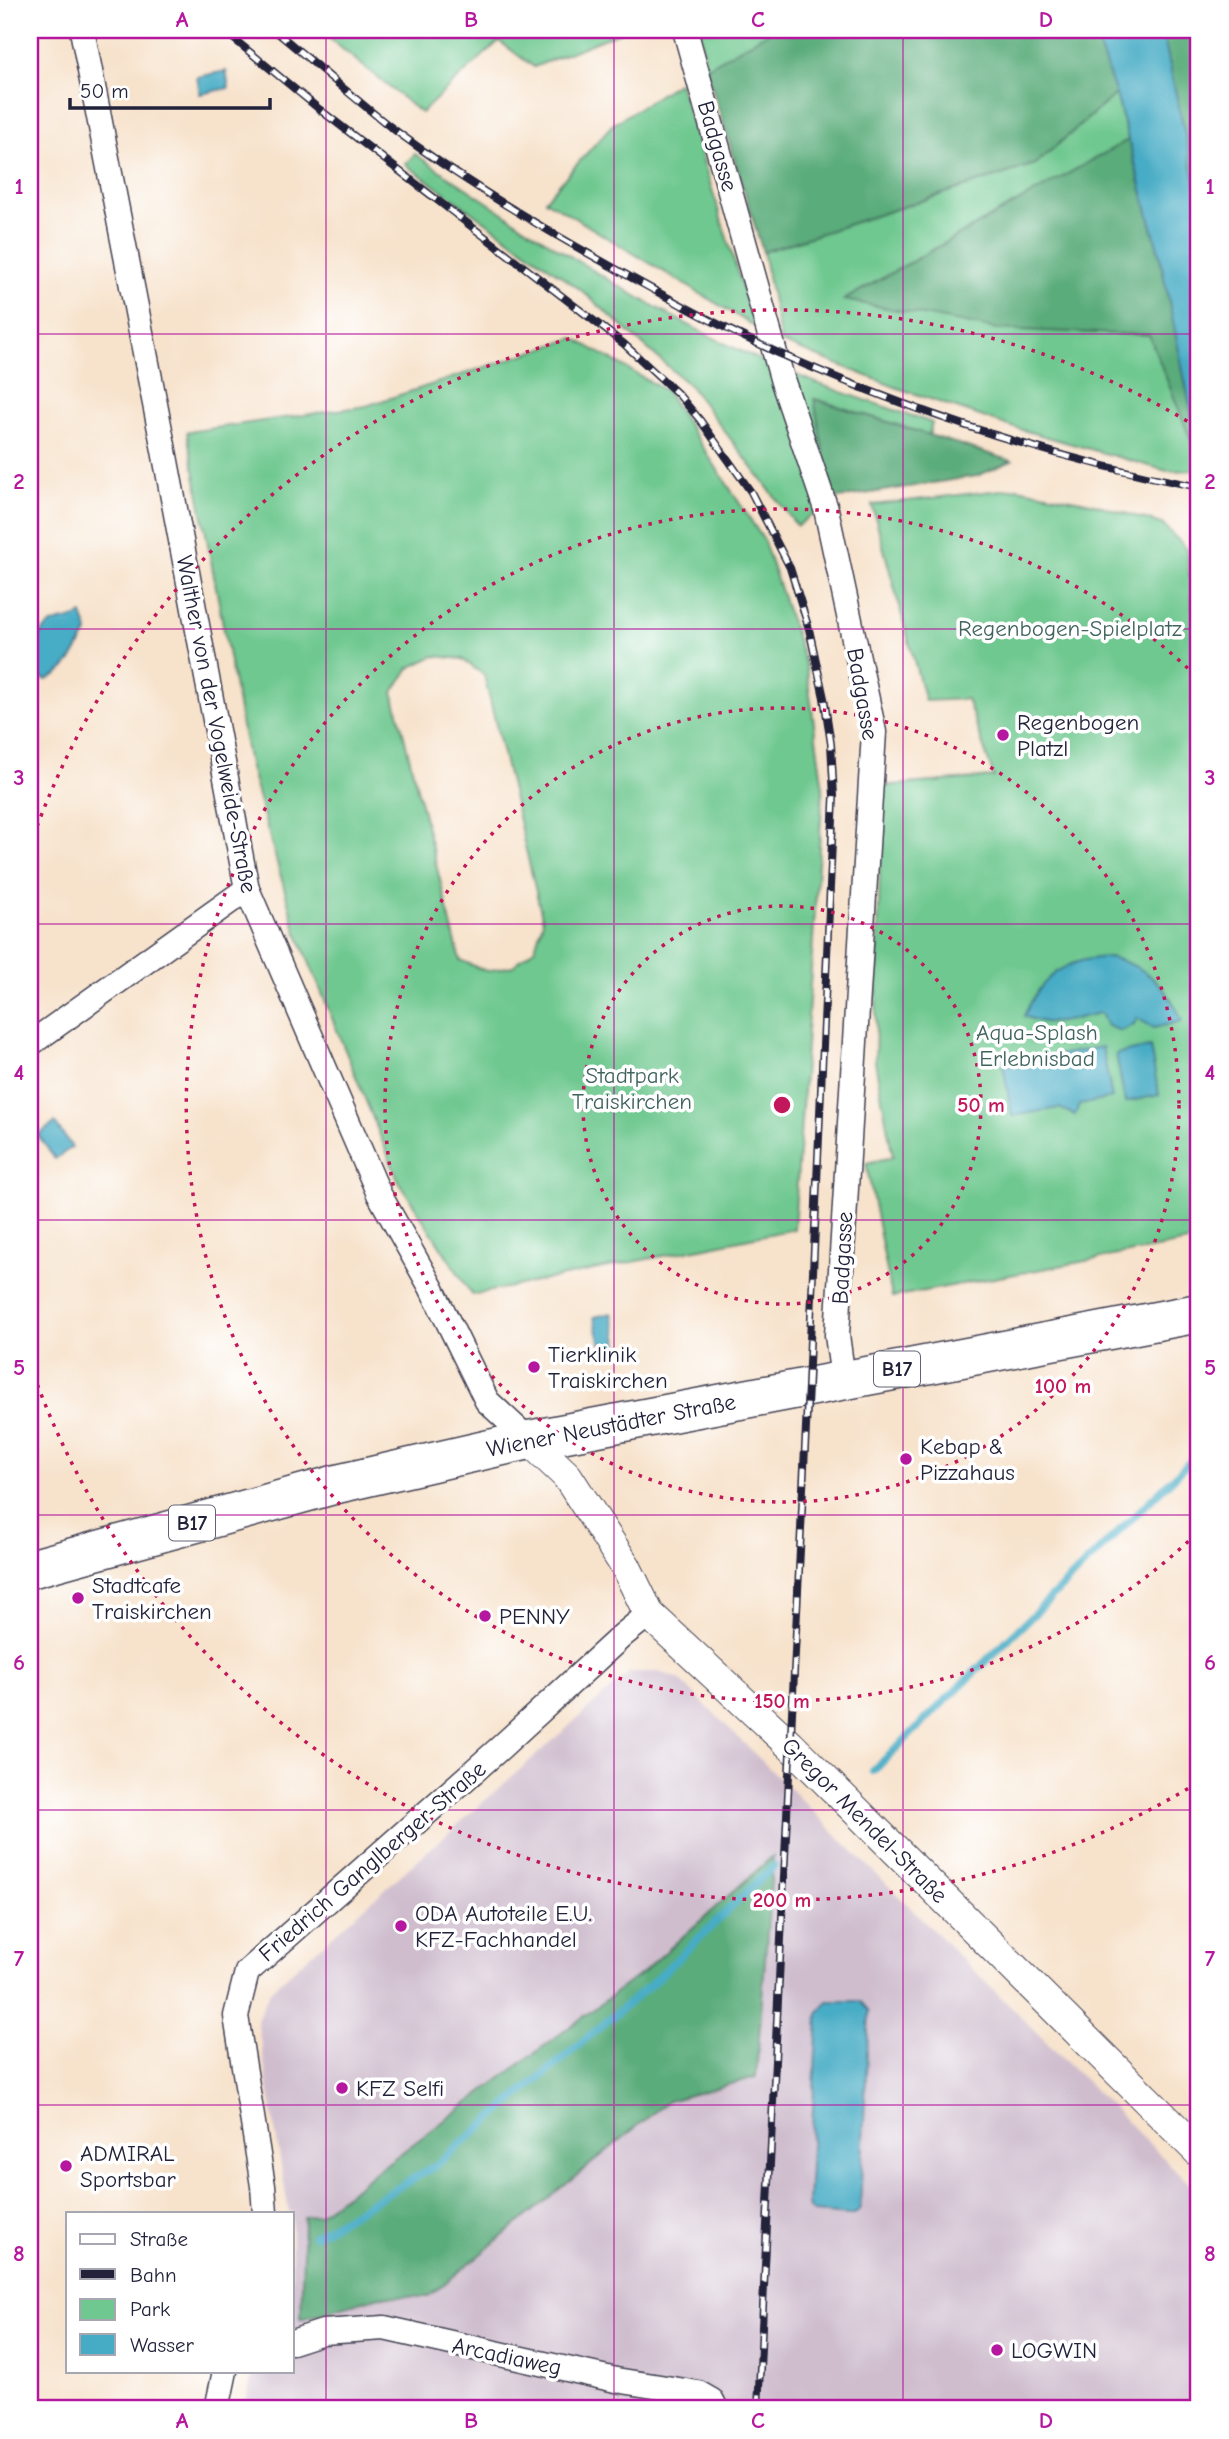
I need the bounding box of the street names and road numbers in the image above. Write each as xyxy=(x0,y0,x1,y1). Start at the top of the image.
street label: Badgasse xyxy=(692,98,743,195)
street label: Walther von der Vogelweide-Straße xyxy=(171,553,262,895)
street label: Badgasse xyxy=(841,646,884,742)
street label: Badgasse xyxy=(827,1211,858,1305)
road number: B17 xyxy=(874,1352,920,1386)
street label: Wiener Neustädter Straße xyxy=(484,1388,738,1463)
road number: B17 xyxy=(169,1506,215,1540)
street label: Gregor Mendel-Straße xyxy=(776,1732,953,1909)
street label: Friedrich Ganglberger-Straße xyxy=(253,1755,491,1967)
street label: Arcadiaweg xyxy=(450,2332,564,2381)

